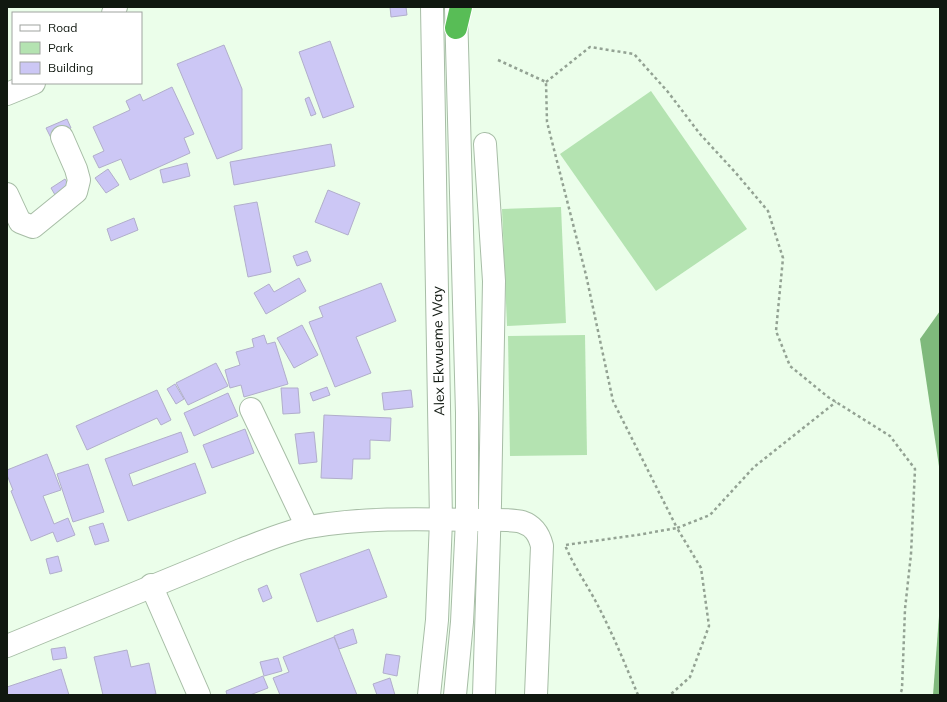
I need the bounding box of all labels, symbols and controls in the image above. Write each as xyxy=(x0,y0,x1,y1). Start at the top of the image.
legend xyxy=(12,12,142,84)
text: Road xyxy=(48,20,77,35)
text: Park xyxy=(48,40,74,55)
text: Building xyxy=(48,60,93,75)
street label: Alex Ekwueme Way xyxy=(428,286,448,416)

